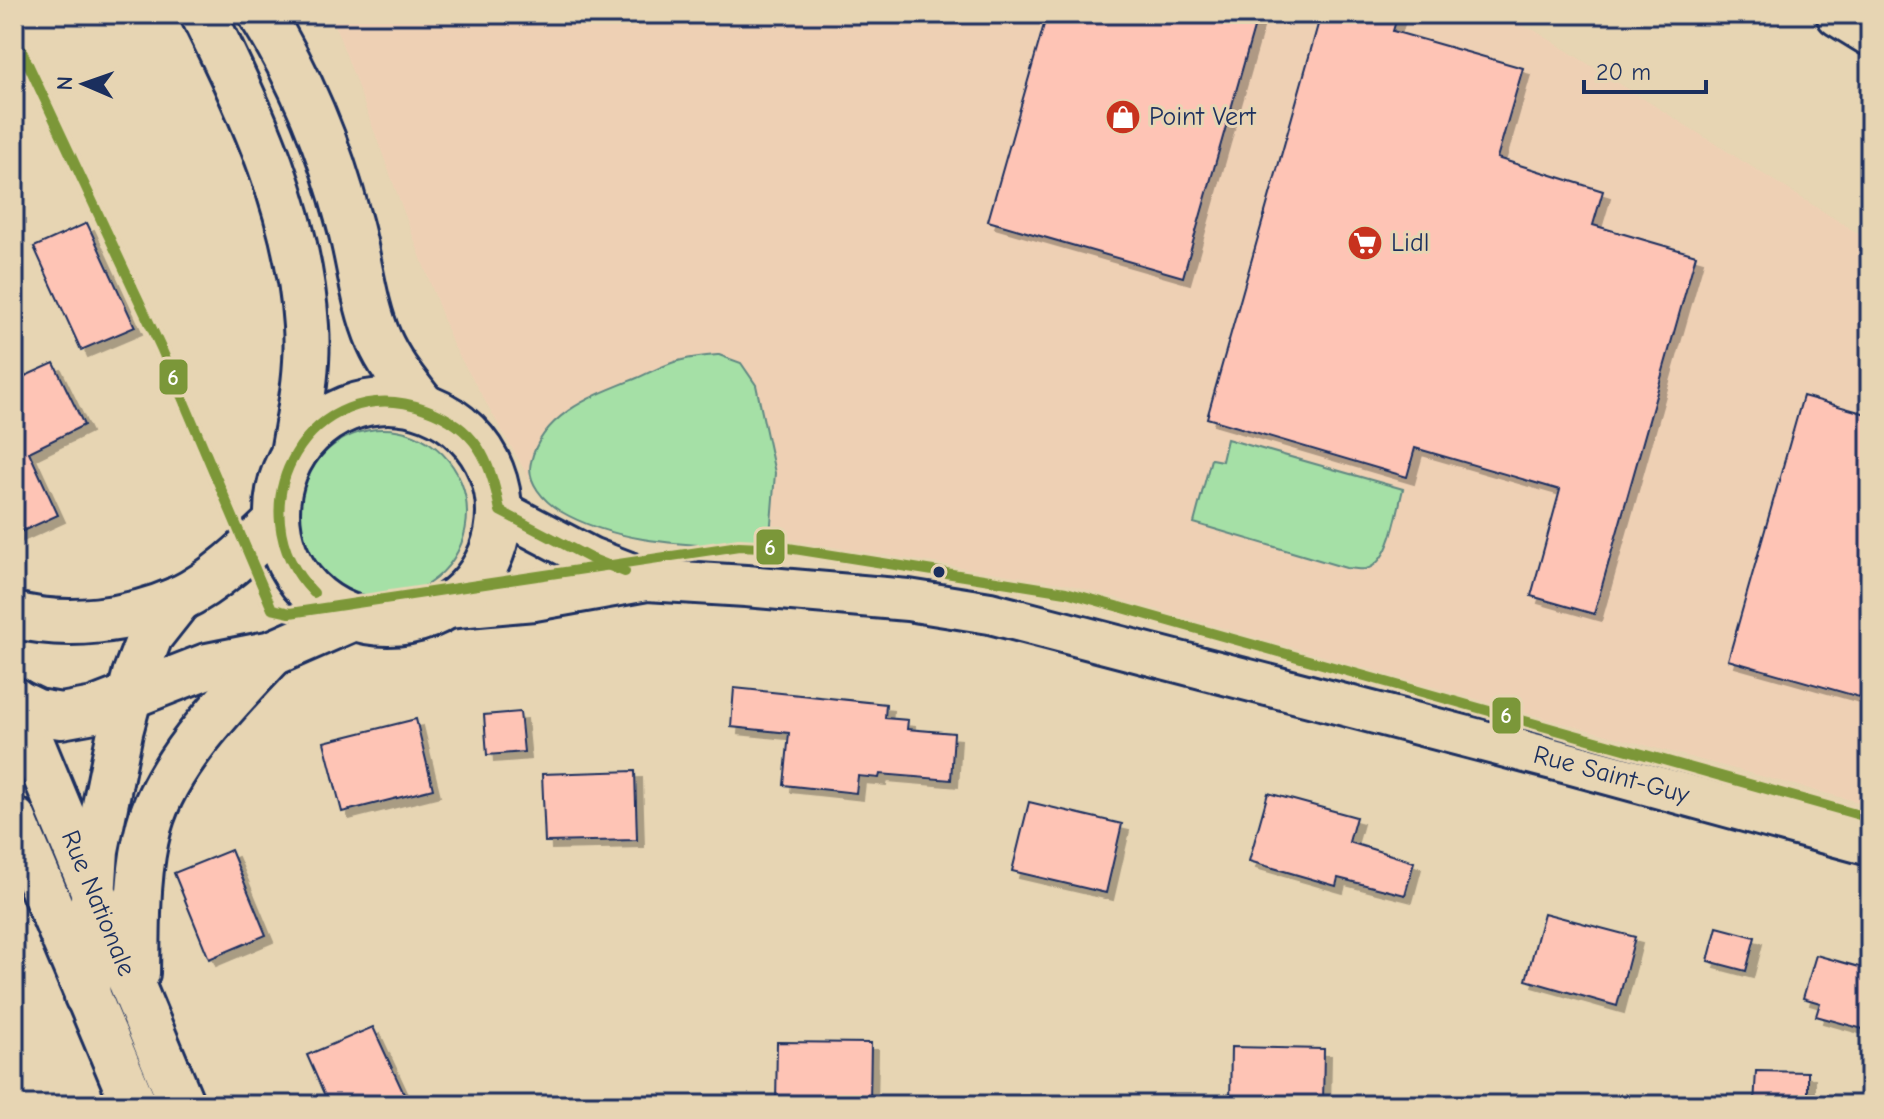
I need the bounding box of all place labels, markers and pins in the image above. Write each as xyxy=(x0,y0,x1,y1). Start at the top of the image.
shop icon: Point Vert xyxy=(1104,98,1142,136)
place label: Point Vert xyxy=(1149,102,1257,132)
supermarket icon: Lidl xyxy=(1346,224,1384,262)
place label: Lidl xyxy=(1391,228,1429,258)
unlabelled marker xyxy=(931,564,947,580)

